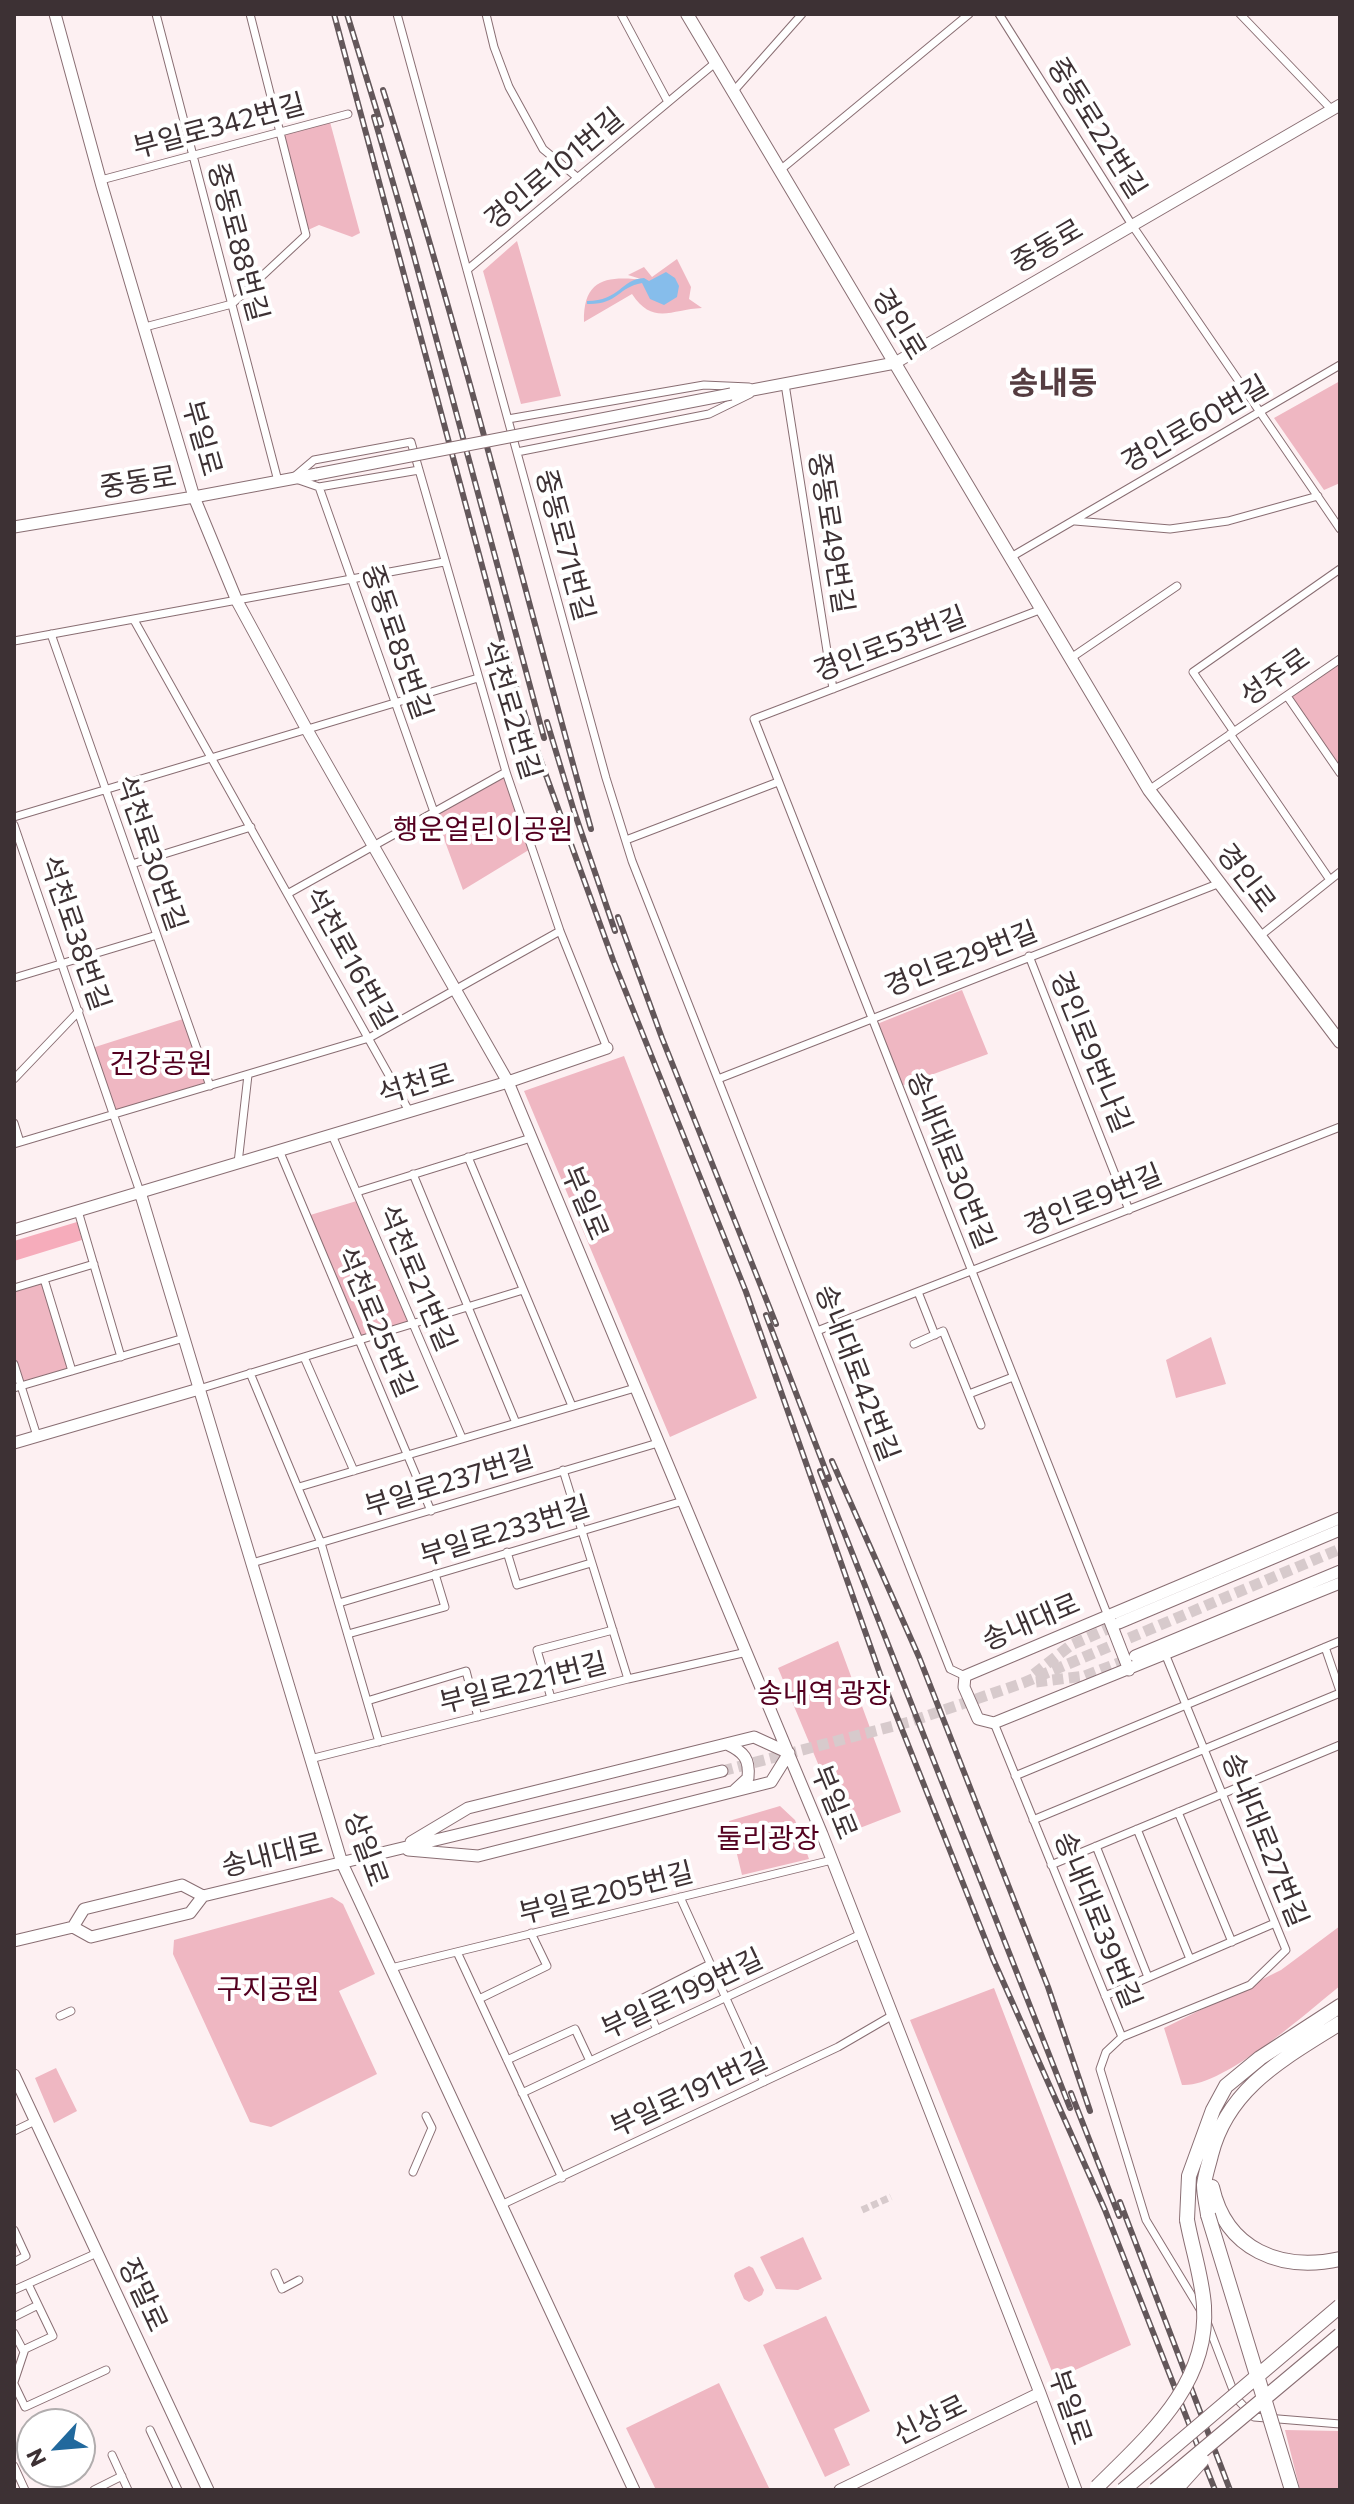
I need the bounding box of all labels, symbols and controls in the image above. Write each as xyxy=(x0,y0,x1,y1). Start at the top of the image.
street label: 중동로22번길 xyxy=(1040,51,1154,205)
street label: 부일로342번길 xyxy=(129,87,309,165)
street label: 경인로101번길 xyxy=(478,101,630,237)
street label: 중동로88번길 xyxy=(201,159,275,325)
street label: 중동로 xyxy=(1005,212,1089,280)
street label: 경인로 xyxy=(865,282,933,366)
district label: 송내동 xyxy=(1009,364,1097,402)
street label: 경인로60번길 xyxy=(1116,368,1274,480)
street label: 부일로 xyxy=(175,396,229,480)
street label: 중동로49번길 xyxy=(802,450,860,616)
street label: 중동로 xyxy=(97,459,179,505)
street label: 중동로71번길 xyxy=(529,466,601,624)
street label: 중동로85번길 xyxy=(355,560,439,724)
street label: 경인로53번길 xyxy=(809,599,971,689)
street label: 석천로2번길 xyxy=(474,636,548,784)
street label: 성주로 xyxy=(1234,641,1316,713)
street label: 석천로30번길 xyxy=(109,770,193,936)
park label: 행운얼린이공원 xyxy=(393,813,573,847)
street label: 경인로 xyxy=(1209,837,1283,919)
street label: 석천로38번길 xyxy=(33,851,117,1015)
street label: 석천로16번길 xyxy=(297,881,403,1035)
street label: 경인로29번길 xyxy=(880,914,1042,1004)
street label: 경인로9번나길 xyxy=(1043,966,1139,1138)
park label: 건강공원 xyxy=(109,1047,213,1081)
street label: 석천로 xyxy=(374,1057,458,1111)
street label: 송내대로30번길 xyxy=(900,1066,1002,1254)
street label: 경인로9번길 xyxy=(1019,1157,1167,1243)
street label: 부일로 xyxy=(554,1161,616,1245)
street label: 석천로21번길 xyxy=(371,1200,463,1356)
street label: 석천로25번길 xyxy=(329,1242,423,1402)
street label: 송내대로42번길 xyxy=(808,1280,906,1466)
street label: 부일로237번길 xyxy=(360,1440,538,1524)
street label: 부일로233번길 xyxy=(416,1489,594,1573)
street label: 송내대로 xyxy=(977,1586,1085,1658)
street label: 부일로221번길 xyxy=(436,1646,610,1720)
park label: 송내역 광장 xyxy=(757,1677,891,1711)
street label: 송내대로27번길 xyxy=(1215,1748,1315,1932)
street label: 부일로 xyxy=(804,1760,864,1844)
street label: 상일로 xyxy=(337,1807,395,1891)
park label: 둘리광장 xyxy=(716,1822,820,1856)
street label: 송내대로 xyxy=(218,1826,326,1884)
street label: 송내대로39번길 xyxy=(1047,1827,1149,2013)
street label: 부일로205번길 xyxy=(515,1855,697,1931)
street label: 부일로199번길 xyxy=(596,1942,768,2046)
park label: 구지공원 xyxy=(216,1973,320,2007)
street label: 부일로191번길 xyxy=(605,2042,773,2144)
street label: 장말로 xyxy=(111,2253,175,2337)
street label: 부일로 xyxy=(1042,2365,1098,2449)
street label: 신상로 xyxy=(888,2388,972,2452)
north arrow xyxy=(16,2408,96,2488)
text: N xyxy=(20,2445,52,2471)

